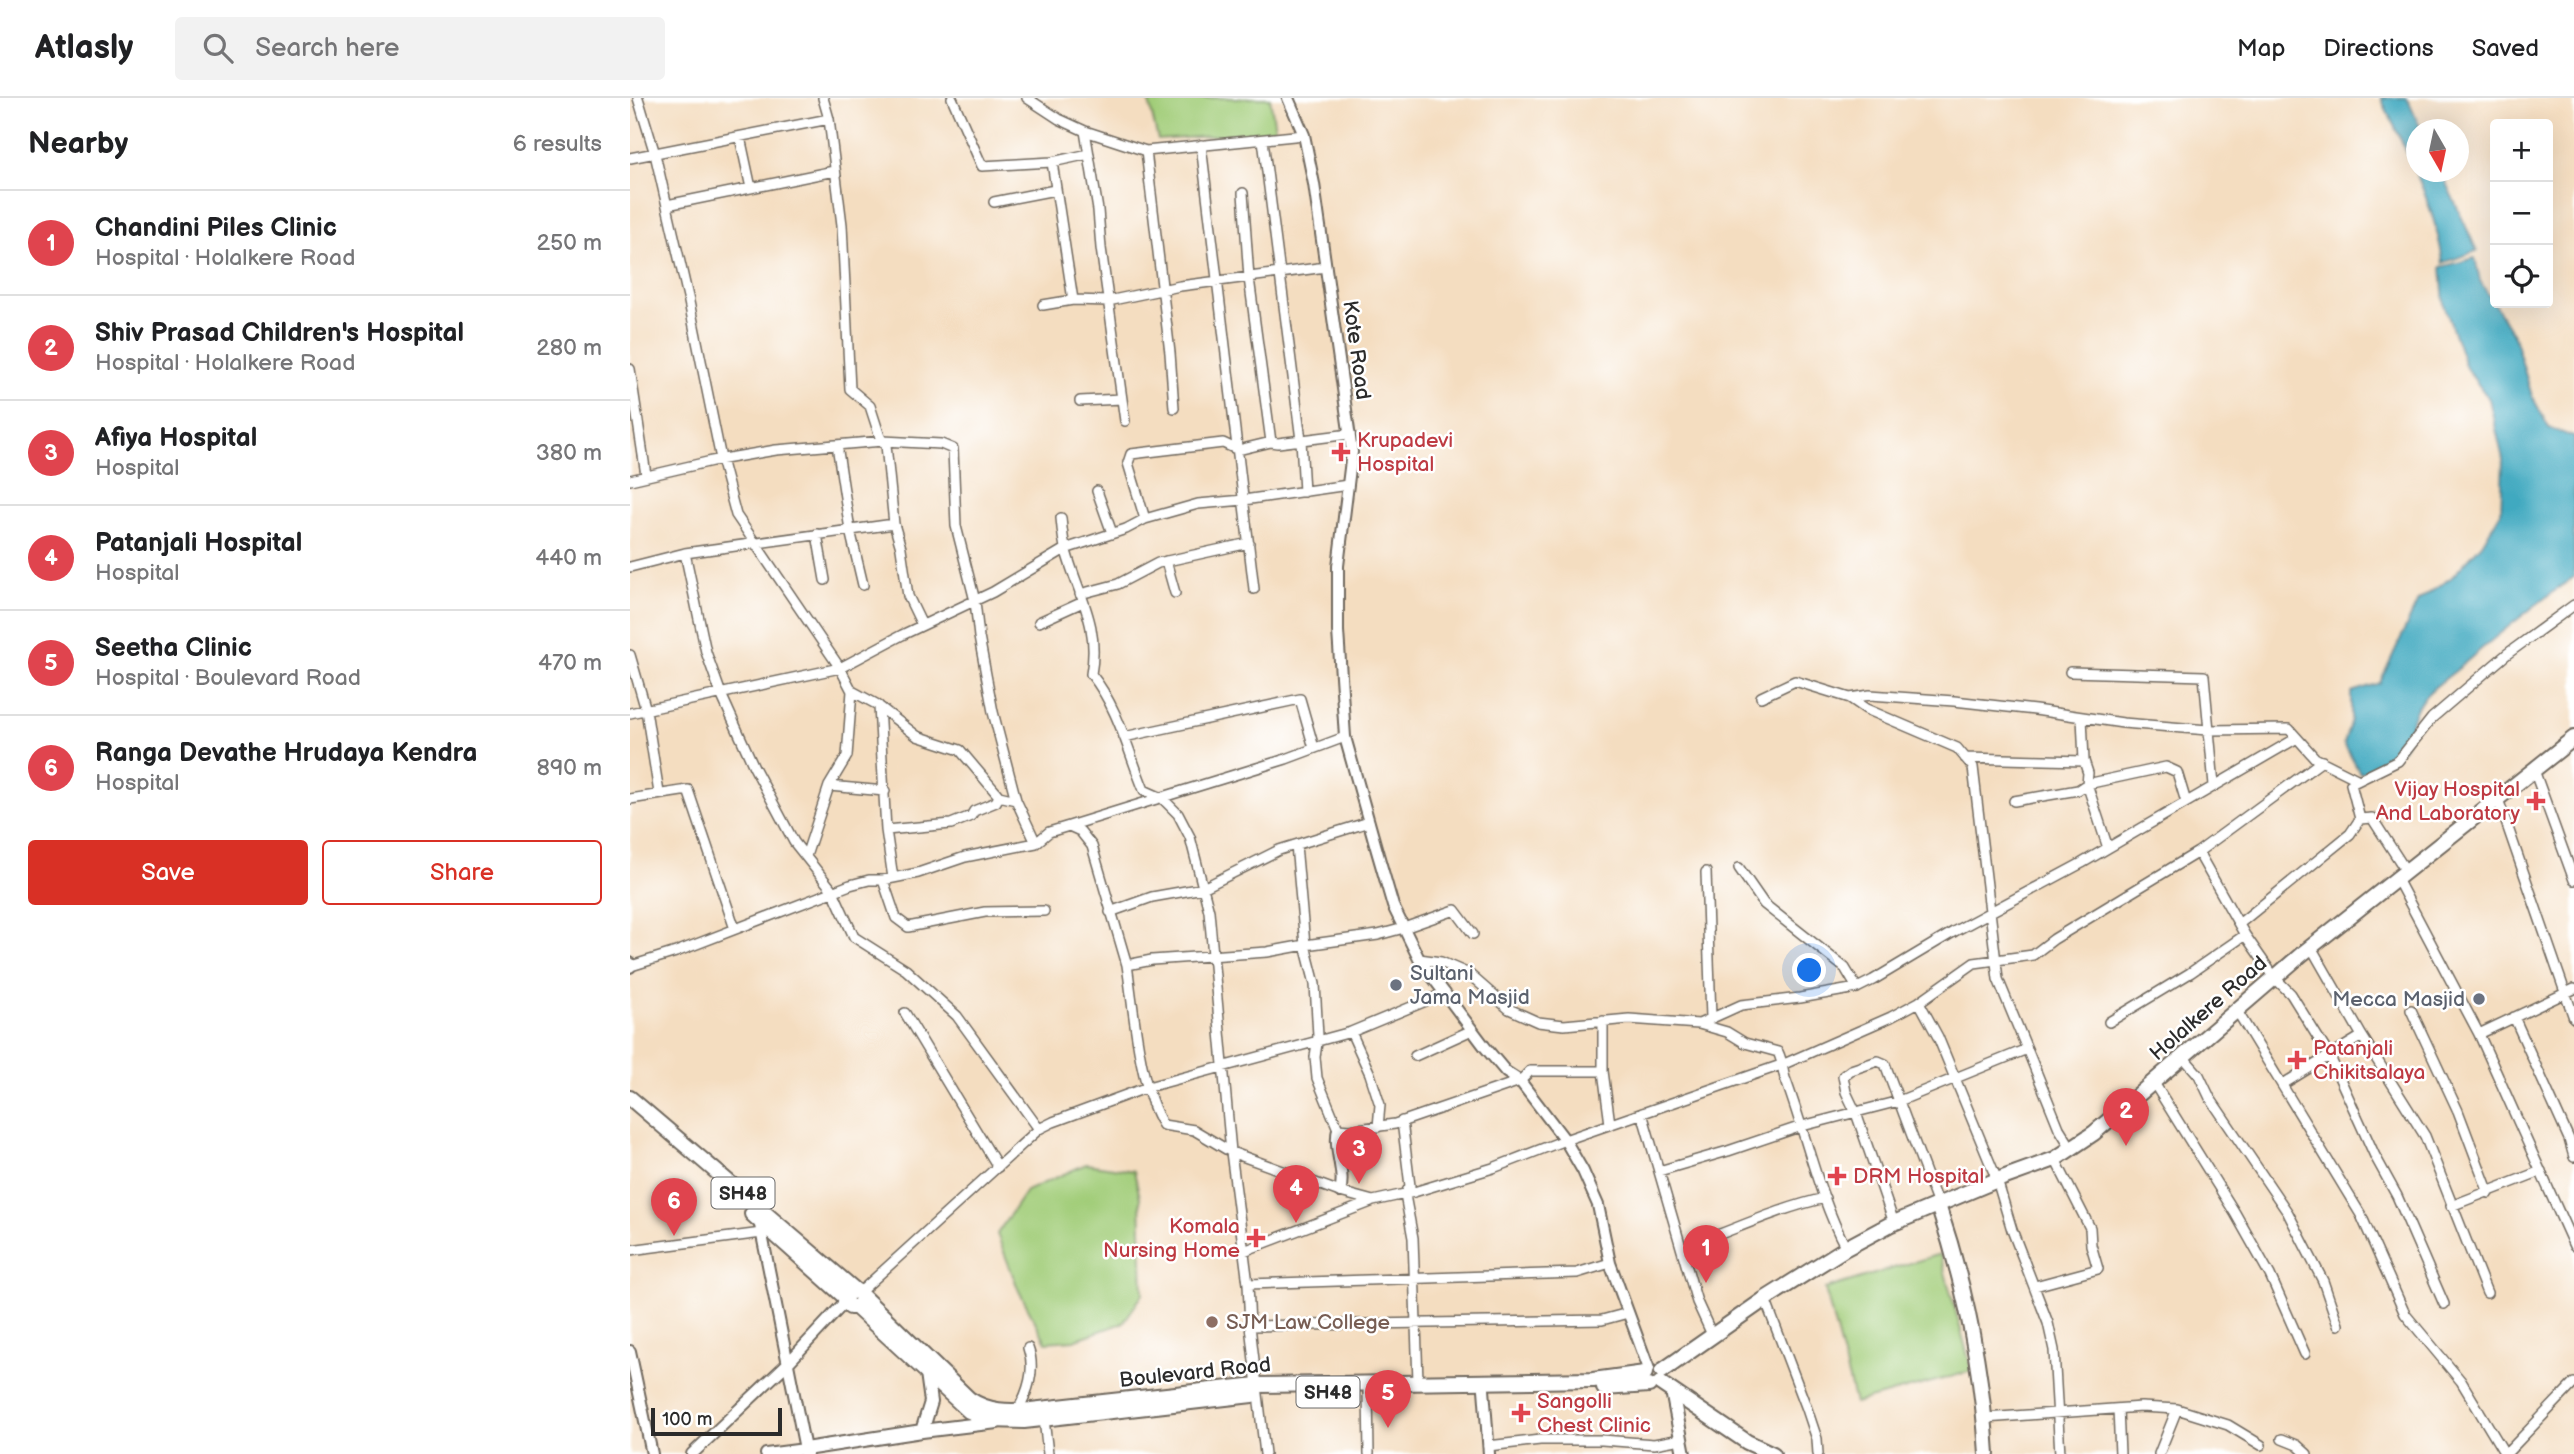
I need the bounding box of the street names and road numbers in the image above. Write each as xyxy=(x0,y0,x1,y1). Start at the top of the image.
street label: Kote Road xyxy=(1337,299,1376,401)
street label: Holalkere Road xyxy=(2145,951,2272,1066)
road number: SH48 xyxy=(712,1177,774,1208)
street label: Boulevard Road xyxy=(1118,1352,1272,1393)
road number: SH48 xyxy=(1296,1376,1360,1408)

